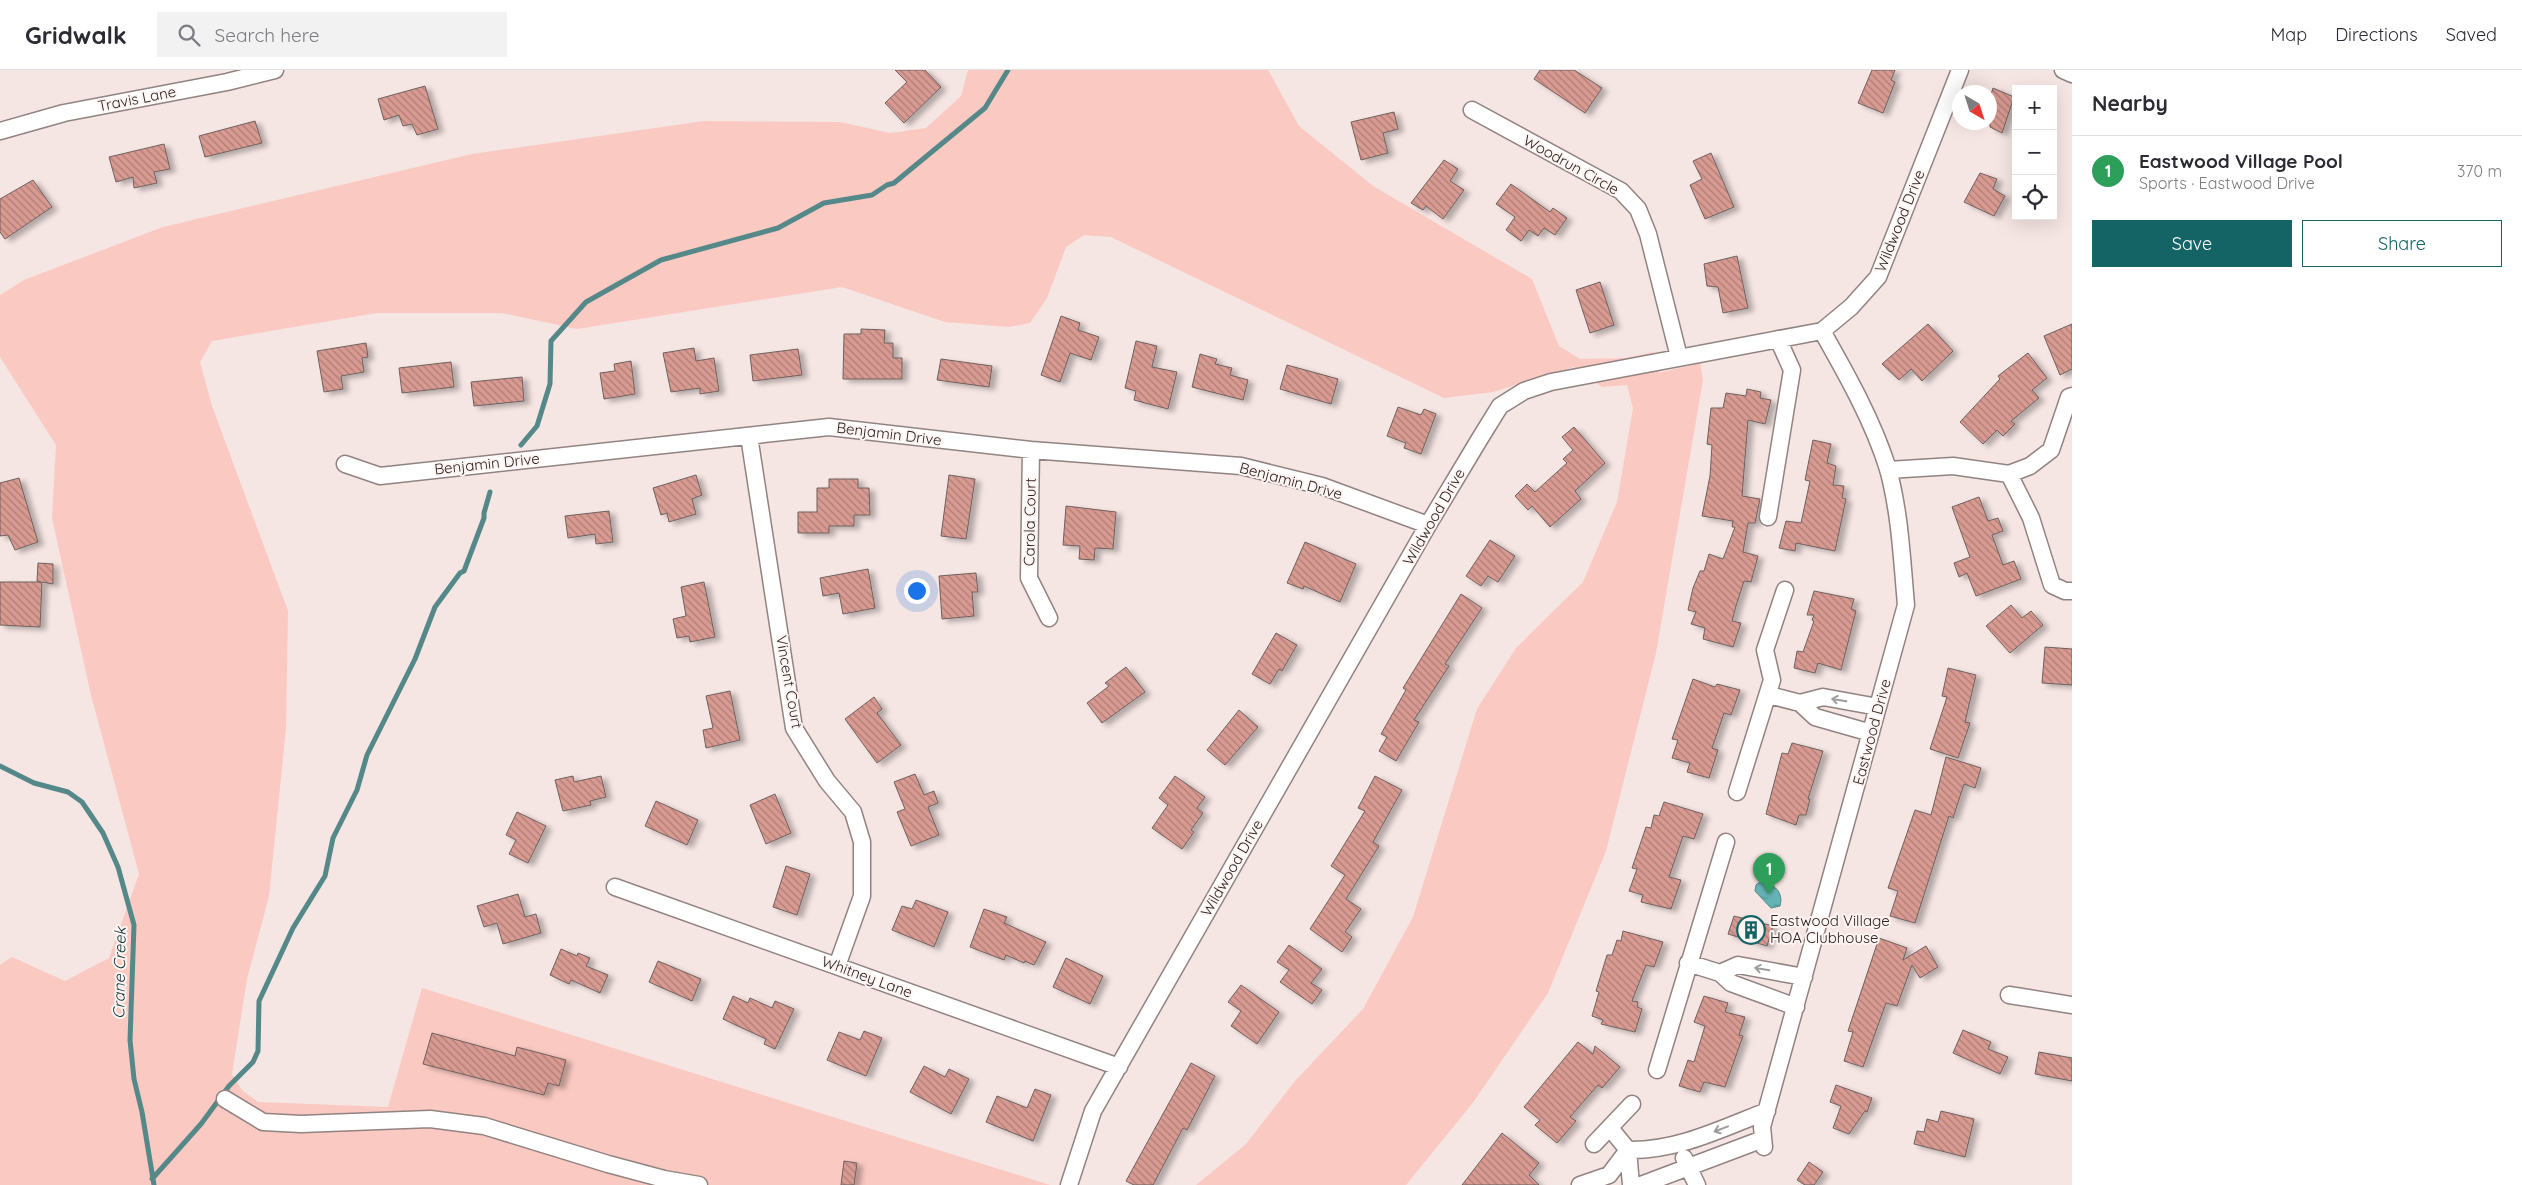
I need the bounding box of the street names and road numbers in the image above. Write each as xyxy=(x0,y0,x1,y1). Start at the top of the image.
street label: Travis Lane xyxy=(96,82,178,115)
street label: Woodrun Circle xyxy=(1520,130,1622,199)
street label: Wildwood Drive xyxy=(1870,167,1929,275)
street label: Benjamin Drive xyxy=(835,418,943,449)
street label: Benjamin Drive xyxy=(433,449,541,478)
street label: Benjamin Drive xyxy=(1238,458,1345,503)
street label: Wildwood Drive xyxy=(1398,465,1469,569)
street label: Carola Court xyxy=(1019,478,1040,566)
street label: Vincent Court xyxy=(772,634,807,730)
street label: Eastwood Drive xyxy=(1848,677,1895,787)
street label: Wildwood Drive xyxy=(1196,816,1267,920)
street label: Whitney Lane xyxy=(819,951,915,1002)

